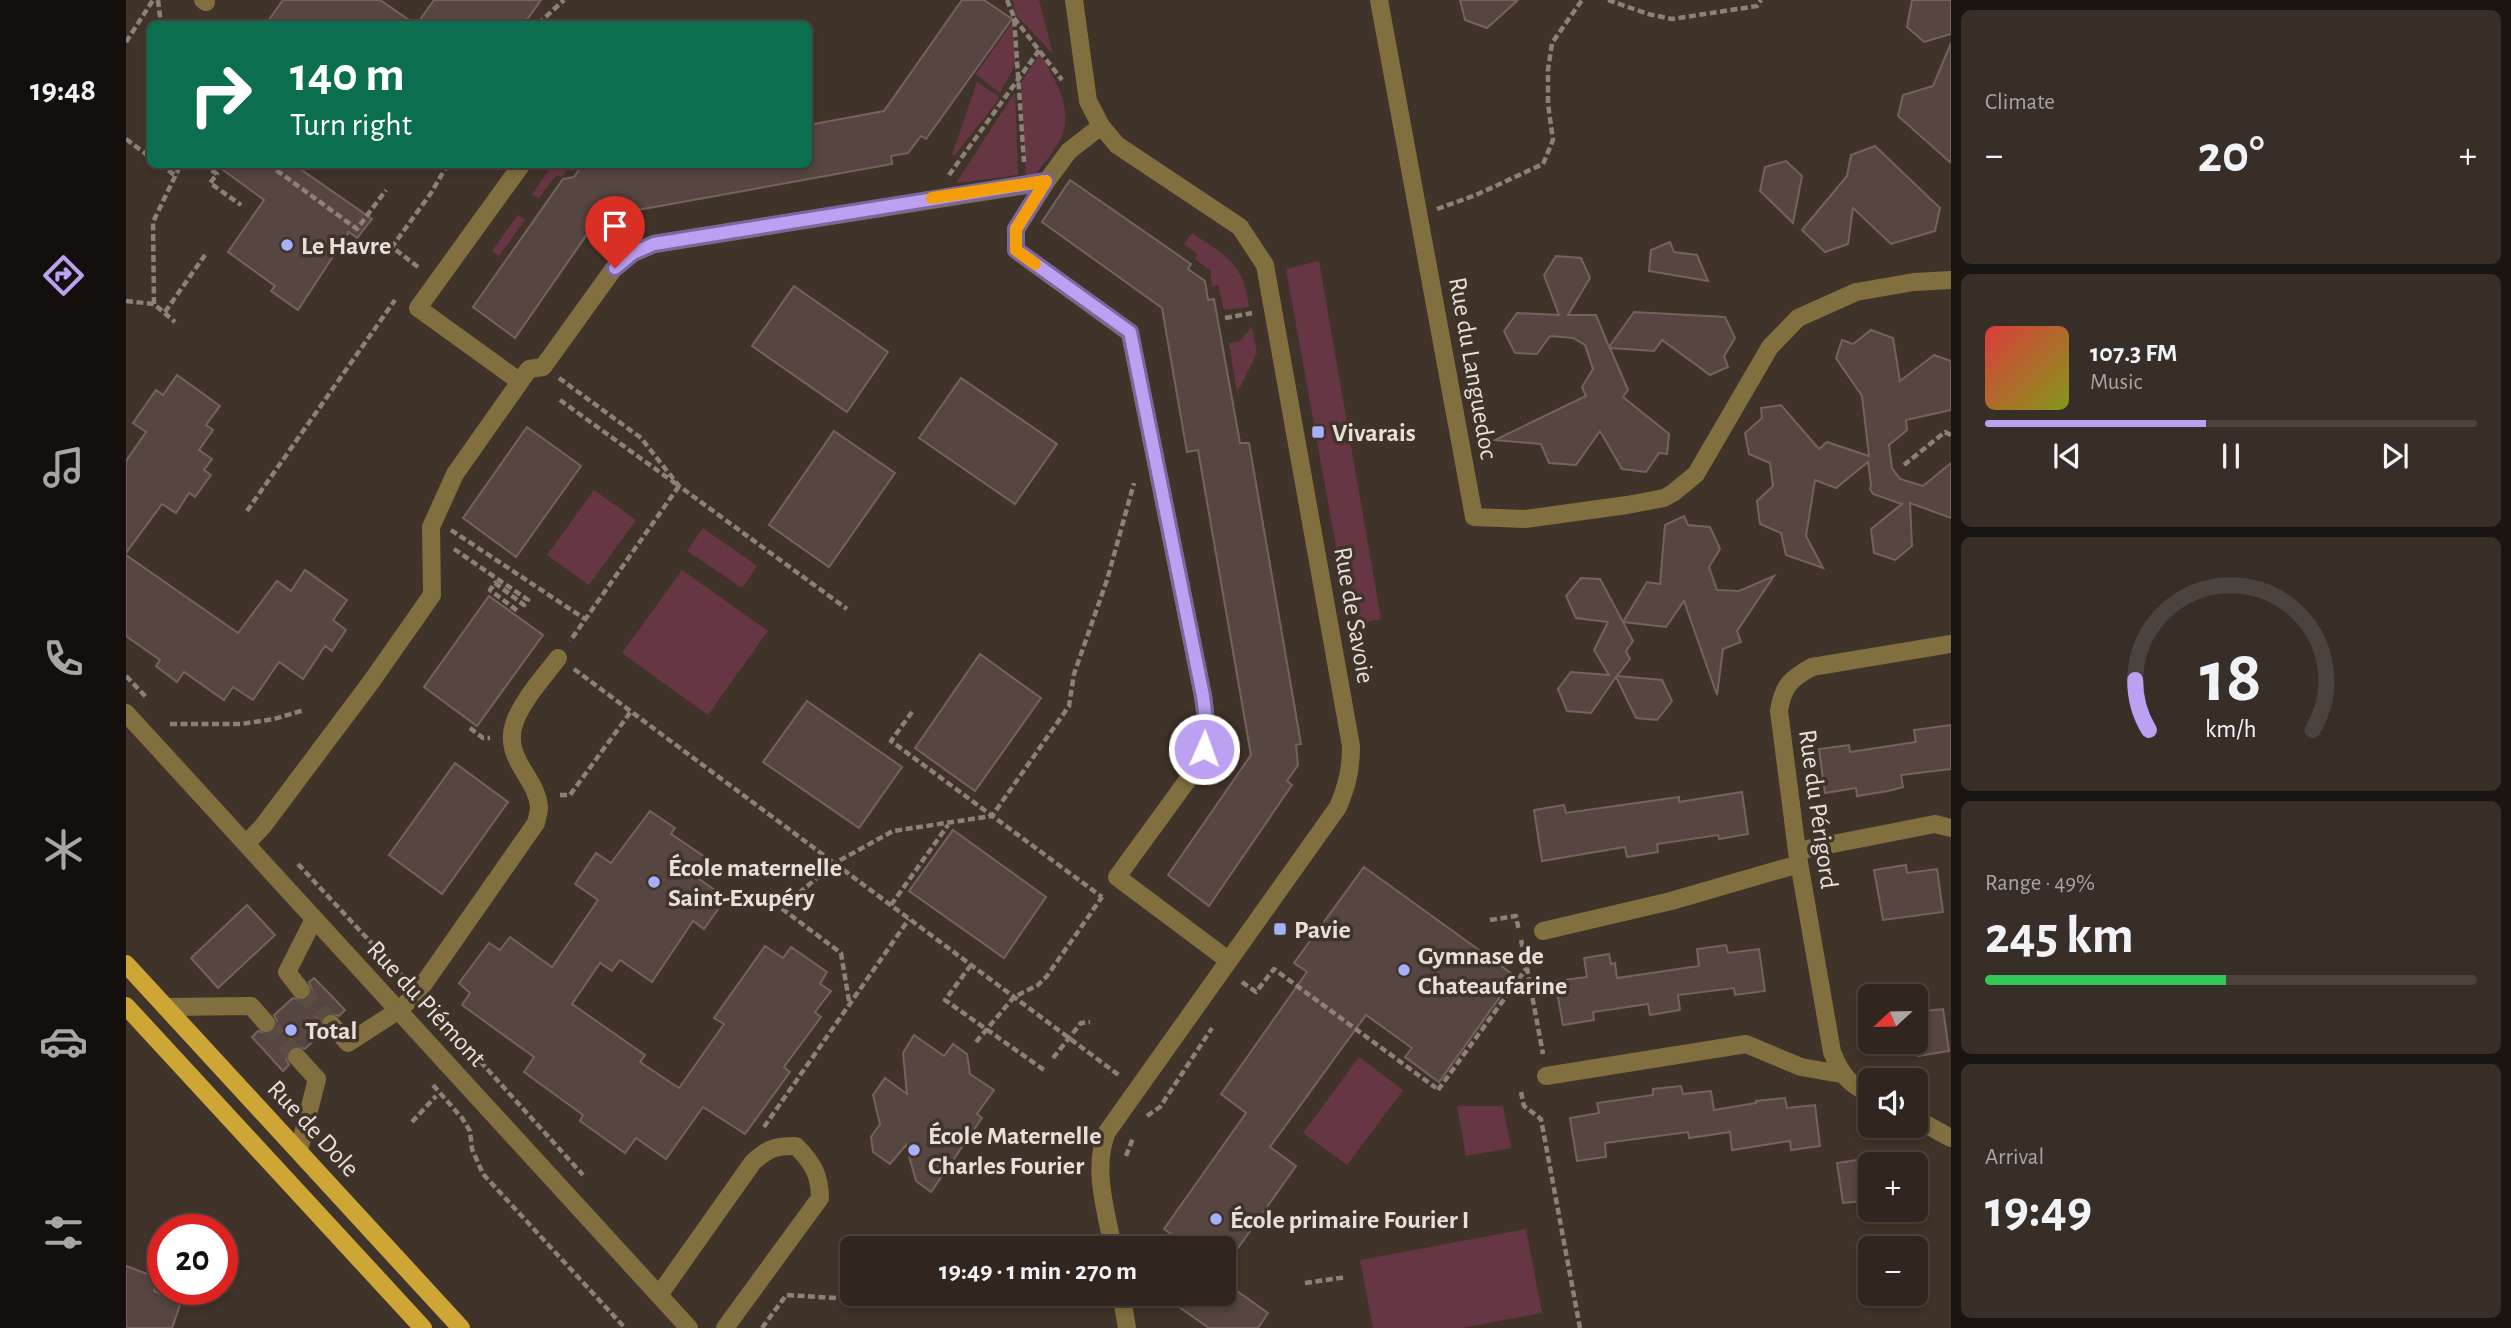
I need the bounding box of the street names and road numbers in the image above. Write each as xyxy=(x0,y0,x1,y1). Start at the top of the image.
street label: Rue du Languedoc xyxy=(1444,275,1502,461)
street label: Rue de Savoie xyxy=(1329,545,1379,686)
street label: Rue du Périgord xyxy=(1794,728,1842,890)
street label: Rue du Piémont xyxy=(362,936,491,1072)
street label: Rue de Dole xyxy=(262,1076,364,1182)

